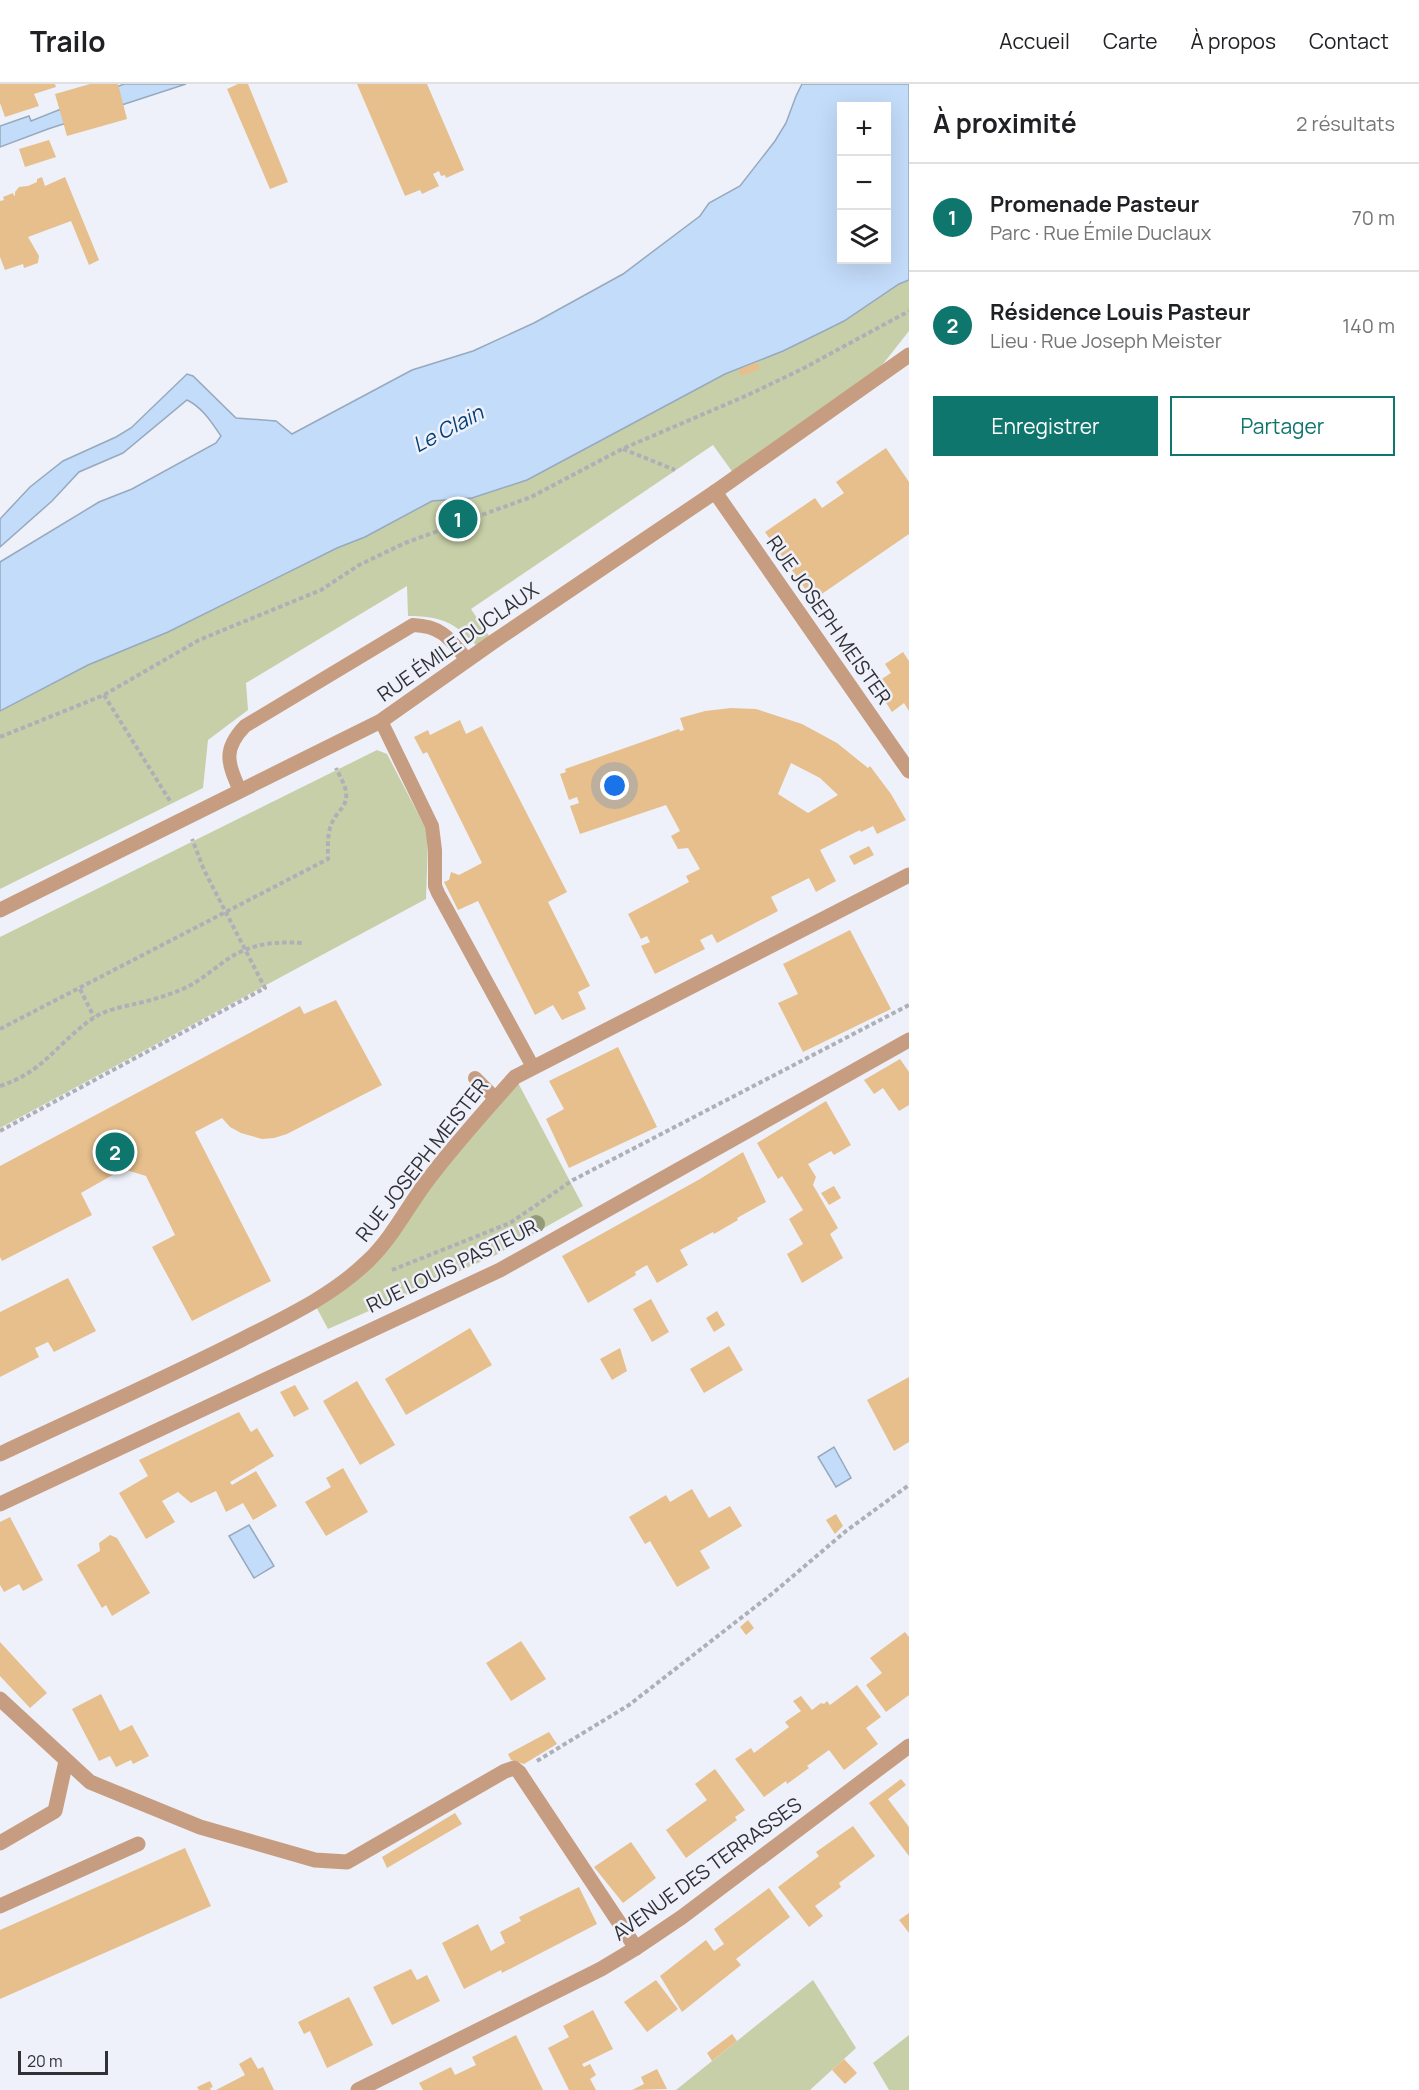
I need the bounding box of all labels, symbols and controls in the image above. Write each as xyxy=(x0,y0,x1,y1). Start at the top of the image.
text: Trailo xyxy=(30,22,106,60)
text: Accueil xyxy=(999,27,1070,55)
text: Carte xyxy=(1103,27,1157,55)
text: À propos xyxy=(1190,27,1276,55)
text: Contact xyxy=(1309,27,1389,55)
map controls xyxy=(837,102,891,264)
button: + xyxy=(837,102,891,156)
text: À proximité xyxy=(933,105,1077,141)
text: 2 résultats xyxy=(1296,110,1395,137)
button: − xyxy=(837,156,891,210)
text: Promenade Pasteur xyxy=(990,189,1199,219)
text: 1 xyxy=(948,204,957,231)
text: 70 m xyxy=(1352,204,1395,231)
button: layers xyxy=(837,210,891,264)
text: Parc · Rue Émile Duclaux xyxy=(990,219,1211,246)
text: Résidence Louis Pasteur xyxy=(990,297,1251,327)
text: 2 xyxy=(947,312,958,339)
text: 140 m xyxy=(1342,312,1395,339)
text: Lieu · Rue Joseph Meister xyxy=(990,327,1222,354)
button: Enregistrer xyxy=(933,396,1158,456)
button: Partager xyxy=(1170,396,1395,456)
water label: Le Clain xyxy=(407,397,489,458)
pin: 1 xyxy=(438,496,478,542)
street label: RUE JOSEPH MEISTER xyxy=(761,530,898,710)
street label: RUE ÉMILE DUCLAUX xyxy=(372,576,544,707)
your location xyxy=(600,771,629,800)
street label: RUE JOSEPH MEISTER xyxy=(349,1072,494,1247)
pin: 2 xyxy=(96,1130,134,1174)
street label: RUE LOUIS PASTEUR xyxy=(362,1212,542,1319)
street label: AVENUE DES TERRASSES xyxy=(607,1791,807,1946)
scale bar xyxy=(18,2048,108,2076)
text: 20 m xyxy=(27,2050,63,2072)

